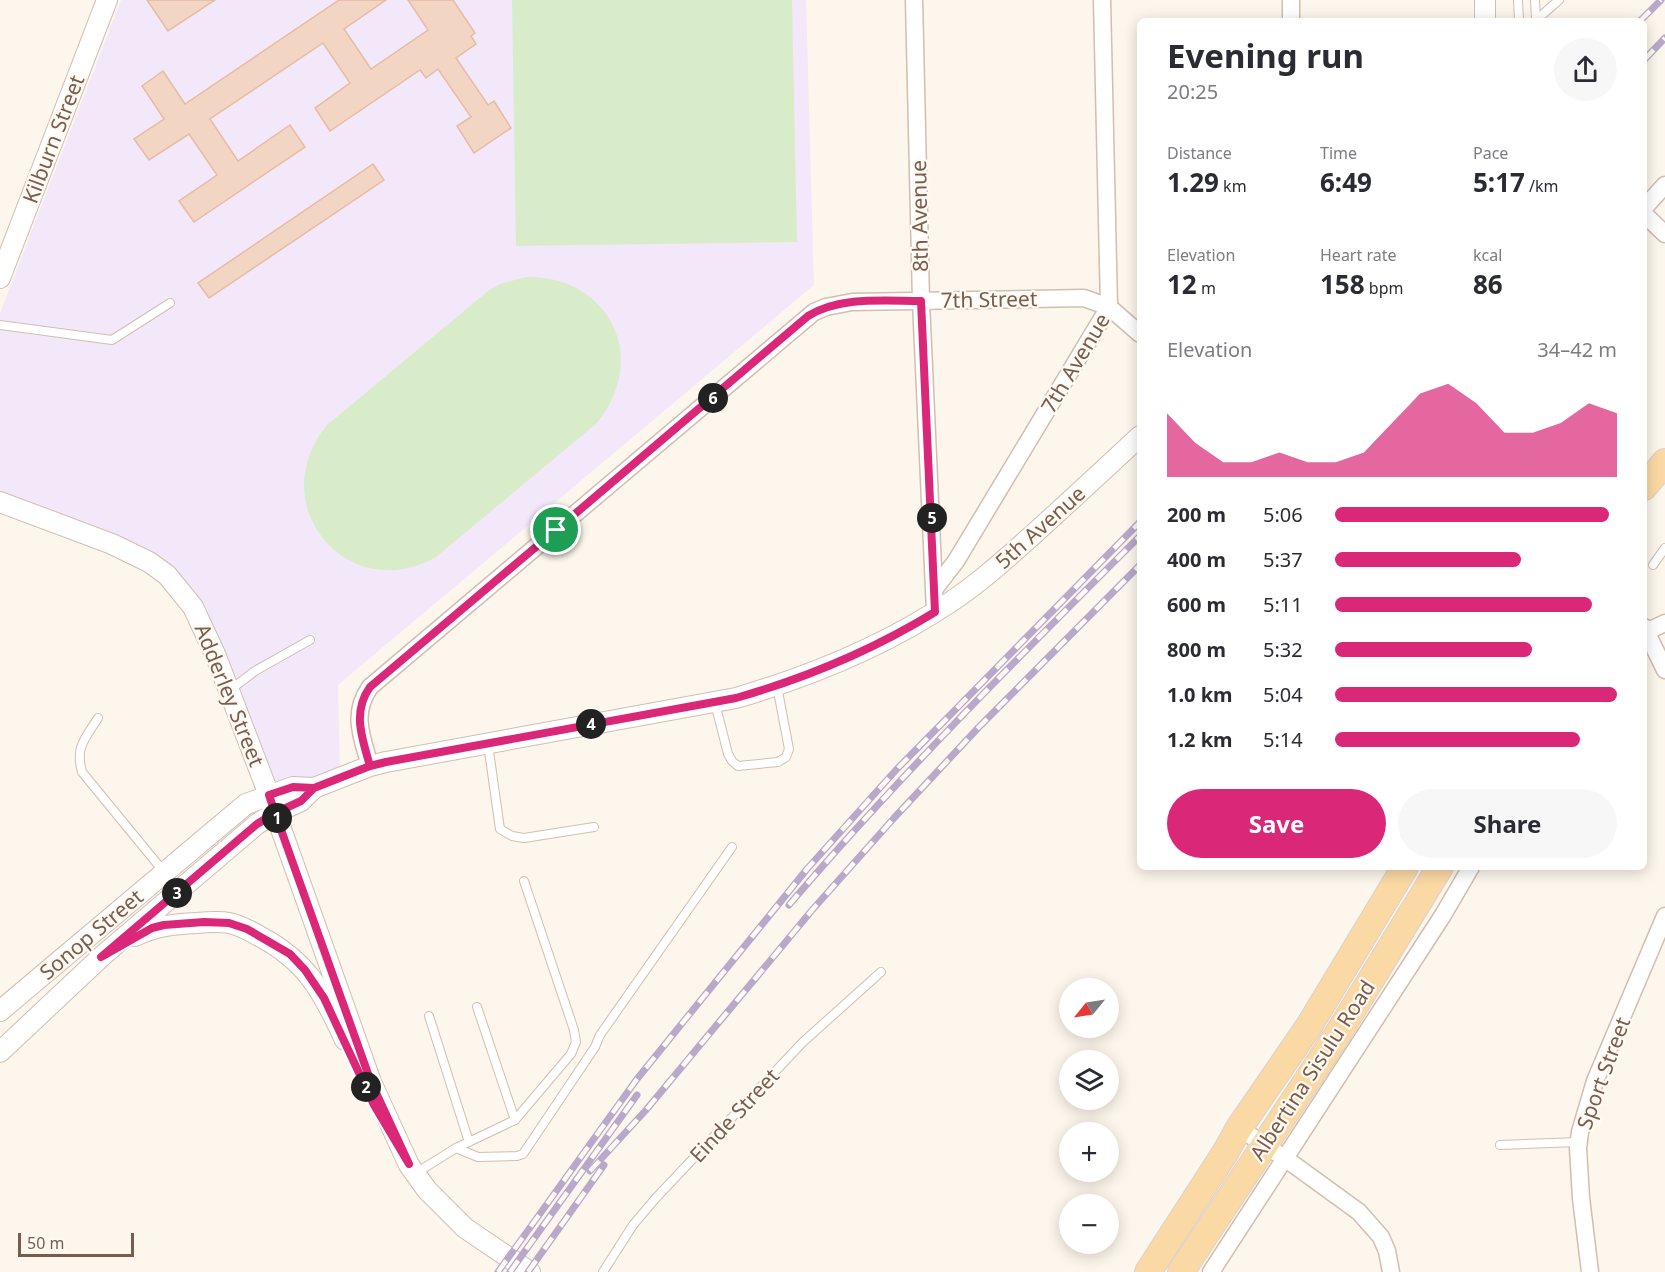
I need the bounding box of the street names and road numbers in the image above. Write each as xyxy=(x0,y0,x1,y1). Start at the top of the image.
street label: Kilburn Street xyxy=(16,70,90,207)
street label: 8th Avenue xyxy=(904,160,934,272)
street label: 7th Street xyxy=(940,284,1038,314)
street label: 7th Avenue xyxy=(1034,308,1116,418)
street label: 5th Avenue xyxy=(989,479,1091,575)
street label: Adderley Street xyxy=(189,620,271,771)
street label: Sonop Street xyxy=(33,882,149,986)
street label: Albertina Sisulu Road xyxy=(1243,974,1381,1166)
street label: Sport Street xyxy=(1570,1013,1636,1133)
street label: Einde Street xyxy=(683,1062,785,1168)

